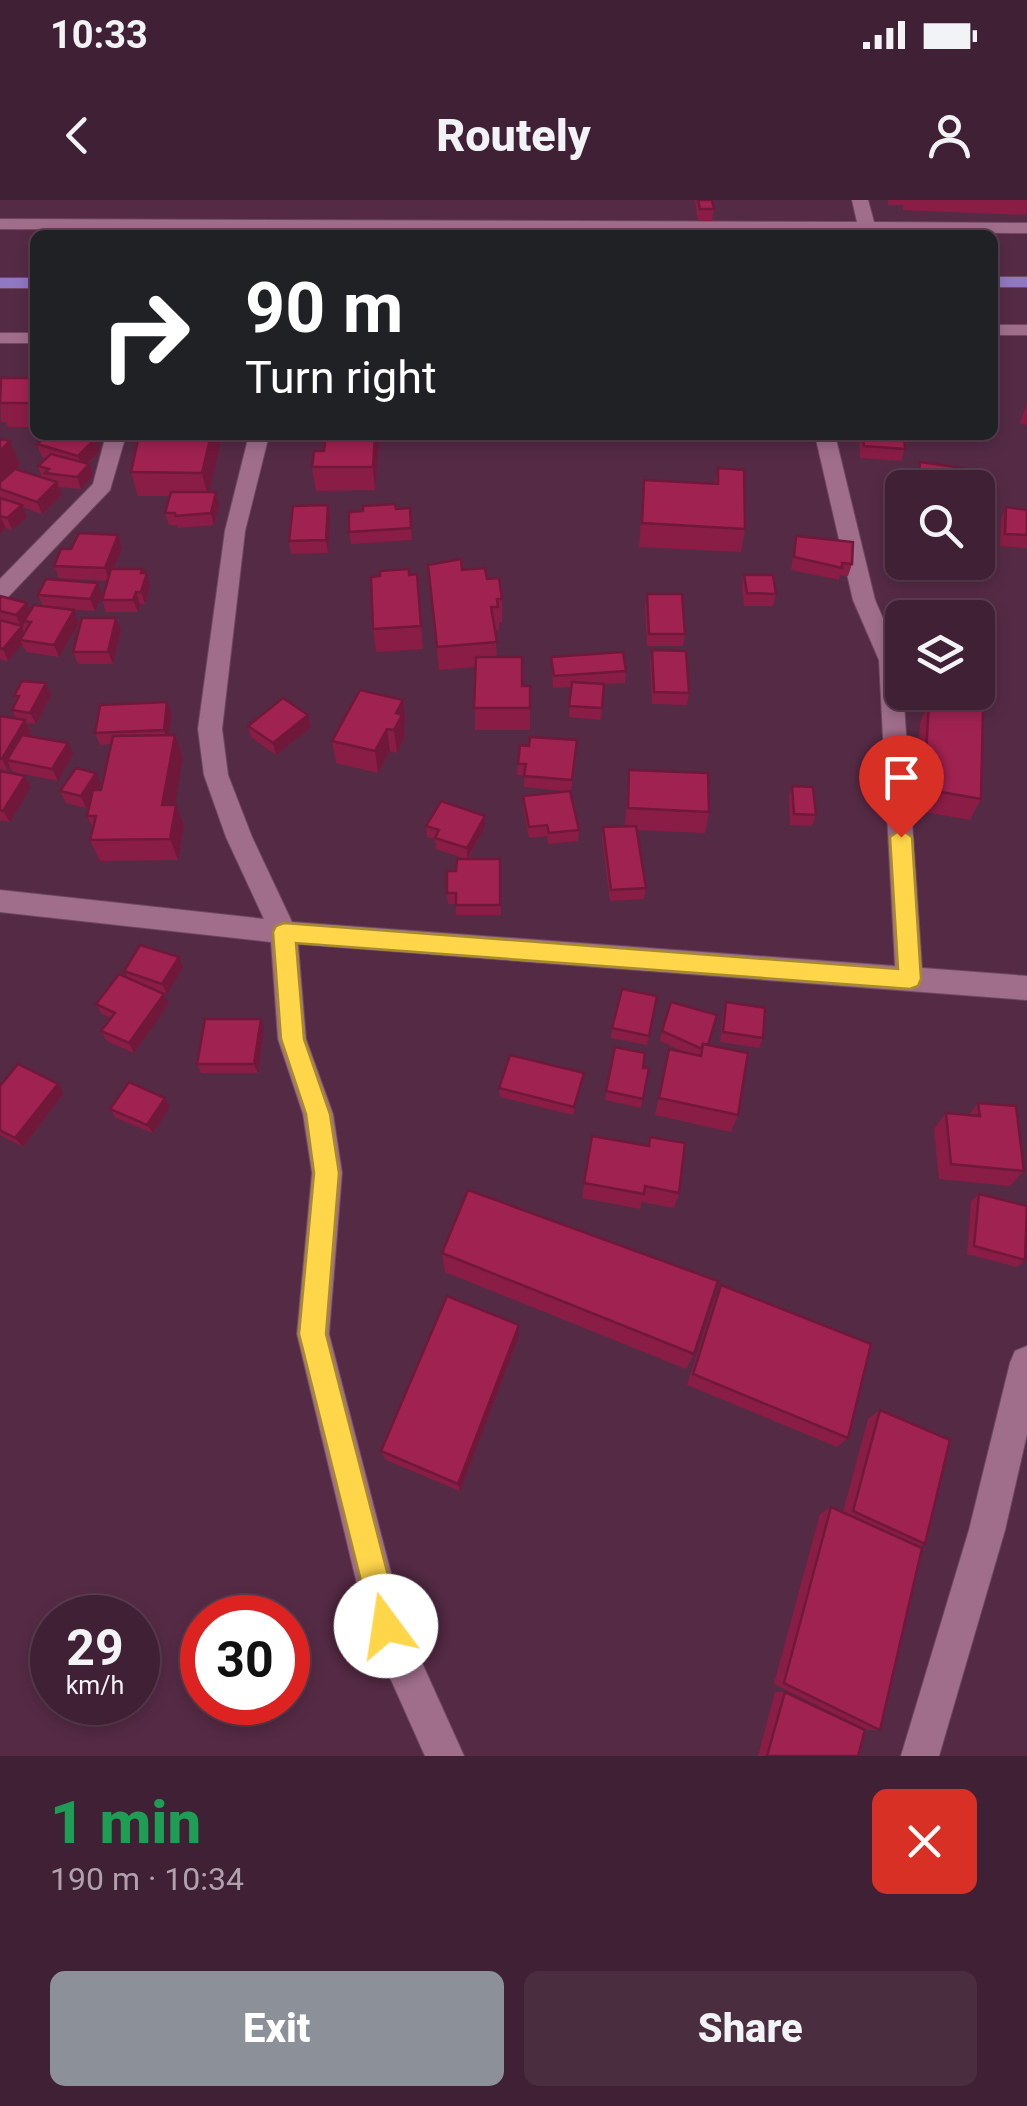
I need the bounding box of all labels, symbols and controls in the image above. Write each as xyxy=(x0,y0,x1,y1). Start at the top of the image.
text: 10:33 xyxy=(50,13,148,57)
icon: back xyxy=(50,108,105,163)
icon: person xyxy=(922,108,977,163)
text: Routely xyxy=(436,109,591,162)
text: 90 m xyxy=(245,267,403,349)
icon: right xyxy=(80,270,210,400)
text: Turn right xyxy=(245,351,437,404)
map controls xyxy=(885,470,995,710)
button: search xyxy=(885,470,995,580)
button: layers xyxy=(885,600,995,710)
pin xyxy=(859,735,944,838)
icon: arrive xyxy=(874,750,929,805)
position arrow xyxy=(334,1574,438,1678)
speed limit sign: 30 xyxy=(180,1595,310,1725)
text: 29 xyxy=(66,1619,124,1677)
text: km/h xyxy=(66,1671,124,1700)
text: 1 min xyxy=(50,1787,201,1858)
button: close xyxy=(872,1789,977,1894)
text: 190 m · 10:34 xyxy=(50,1860,244,1898)
button: Exit xyxy=(50,1971,504,2086)
button: Share xyxy=(524,1971,977,2086)

